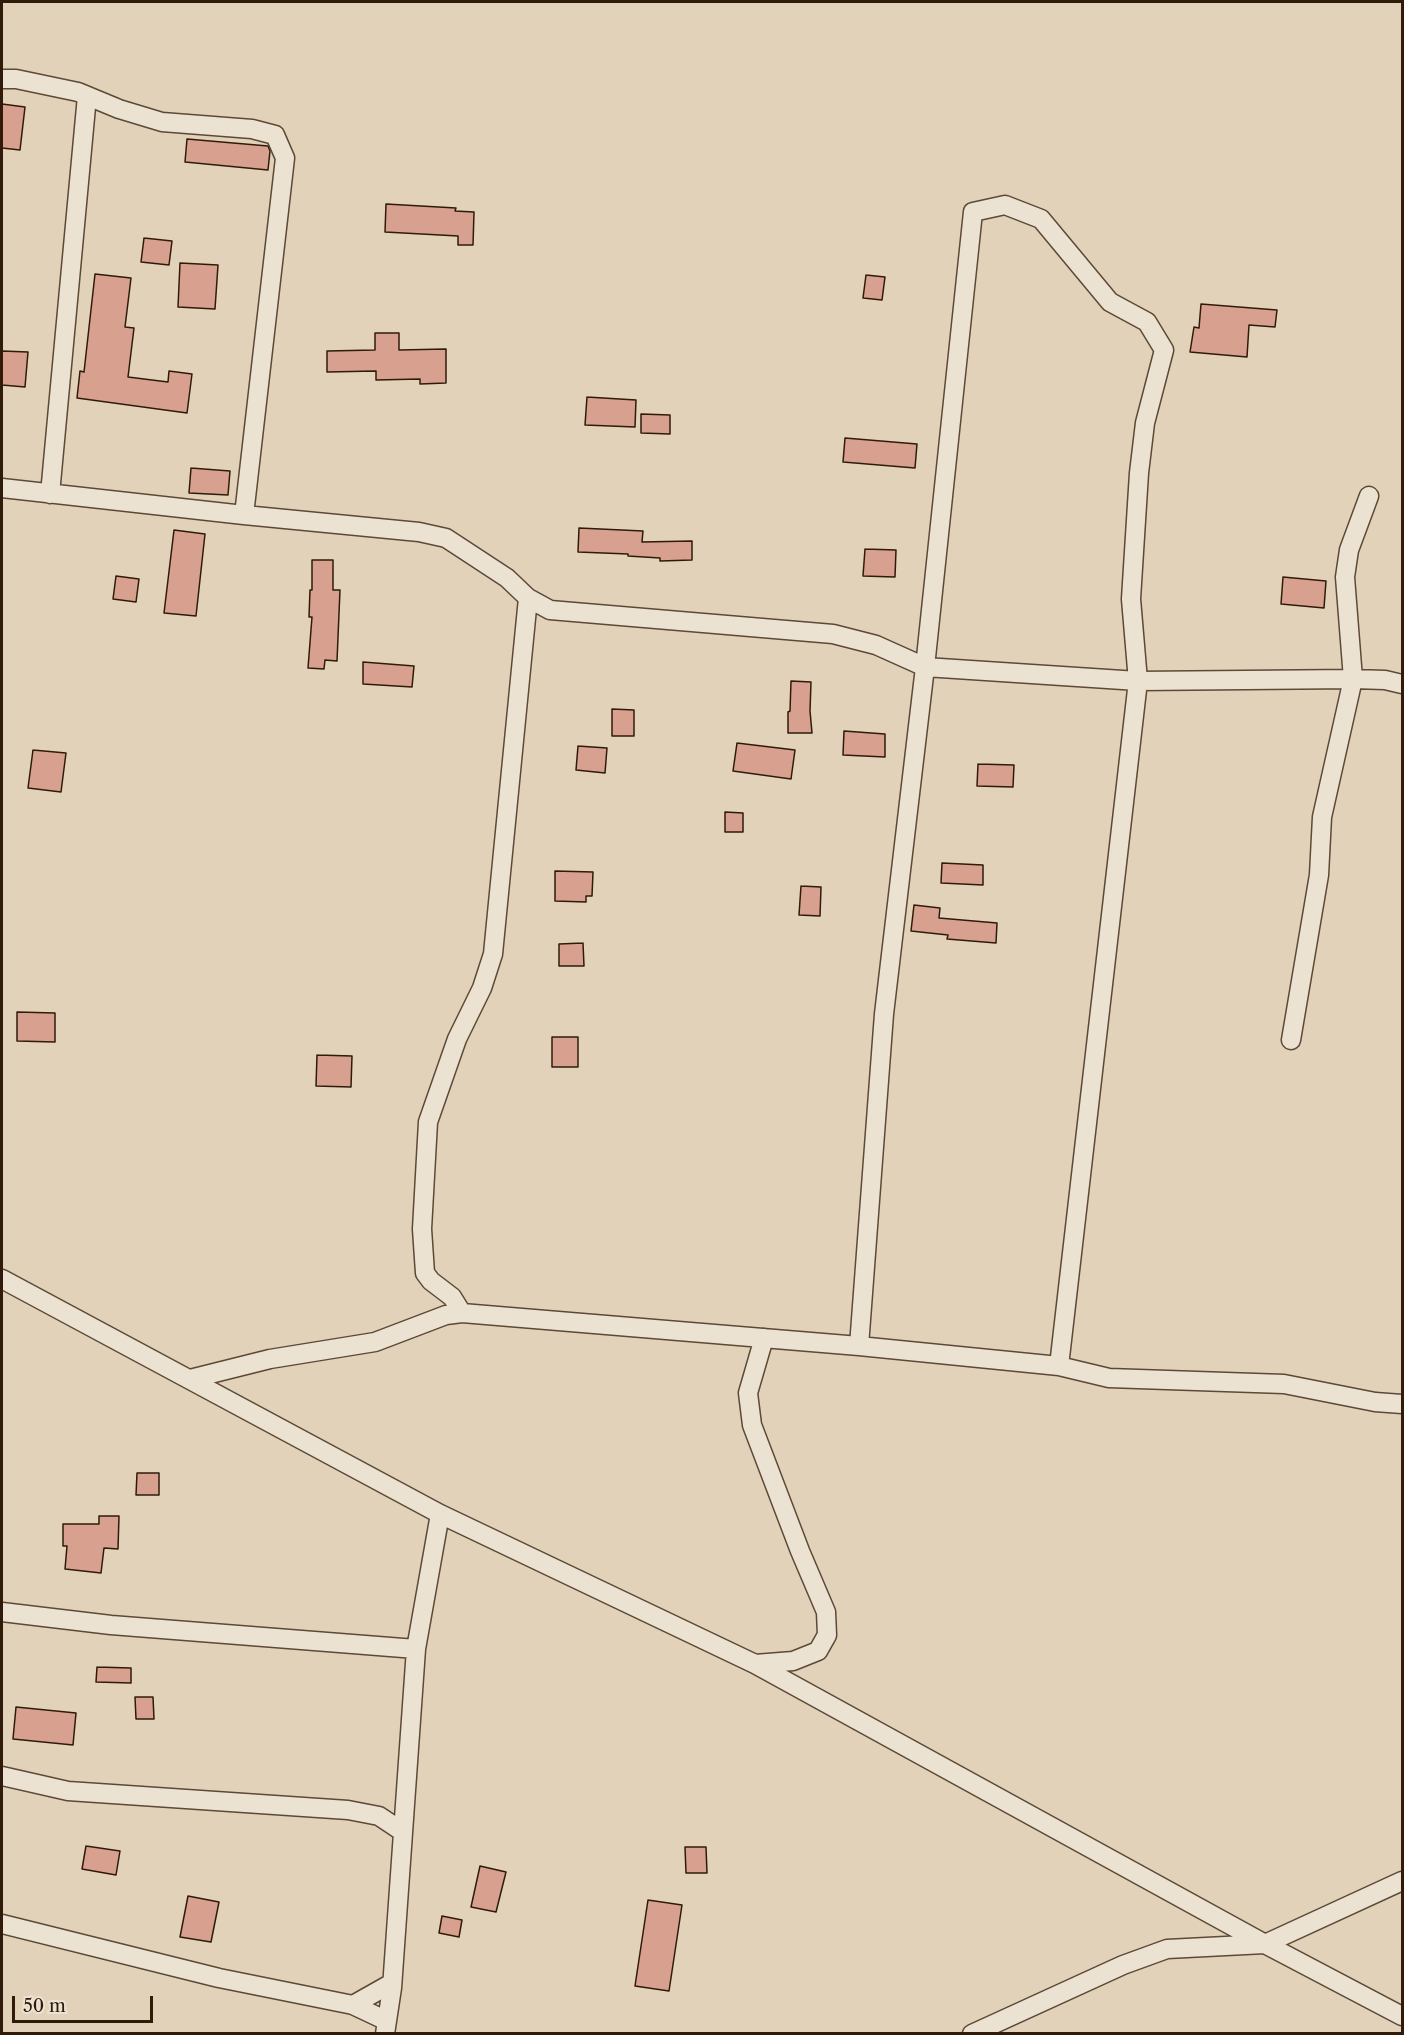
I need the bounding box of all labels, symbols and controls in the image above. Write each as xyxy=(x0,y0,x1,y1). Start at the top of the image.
scale bar xyxy=(15,1984,156,2022)
text: 50 m xyxy=(23,1995,66,2017)

